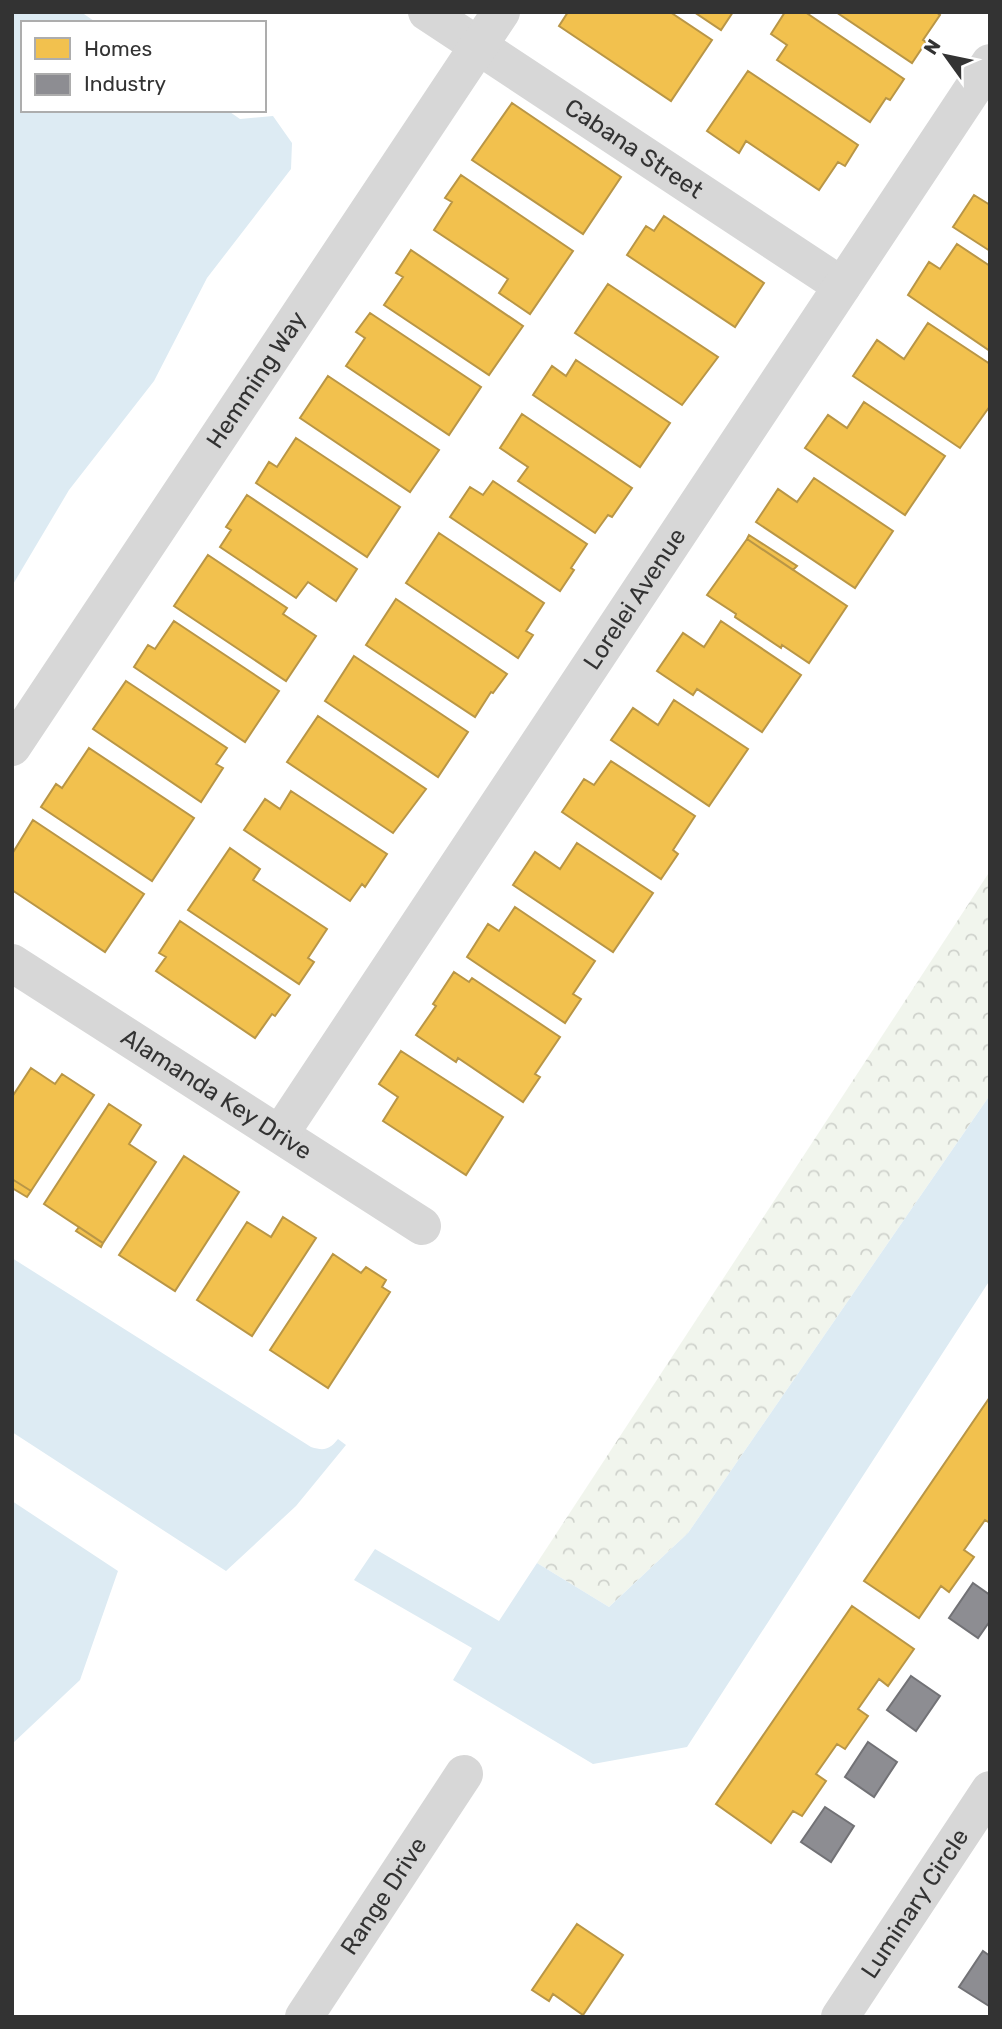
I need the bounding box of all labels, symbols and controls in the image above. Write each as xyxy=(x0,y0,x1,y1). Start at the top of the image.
legend xyxy=(21,21,266,112)
north arrow xyxy=(911,21,981,91)
text: N xyxy=(919,35,946,59)
text: Homes xyxy=(84,36,152,61)
text: Industry xyxy=(84,71,166,96)
street label: Cabana Street xyxy=(560,93,708,204)
street label: Hemming Way xyxy=(201,306,312,454)
street label: Lorelei Avenue xyxy=(578,523,692,675)
street label: Alamanda Key Drive xyxy=(116,1023,317,1166)
street label: Luminary Circle xyxy=(855,1823,974,1984)
street label: Range Drive xyxy=(335,1832,433,1960)

